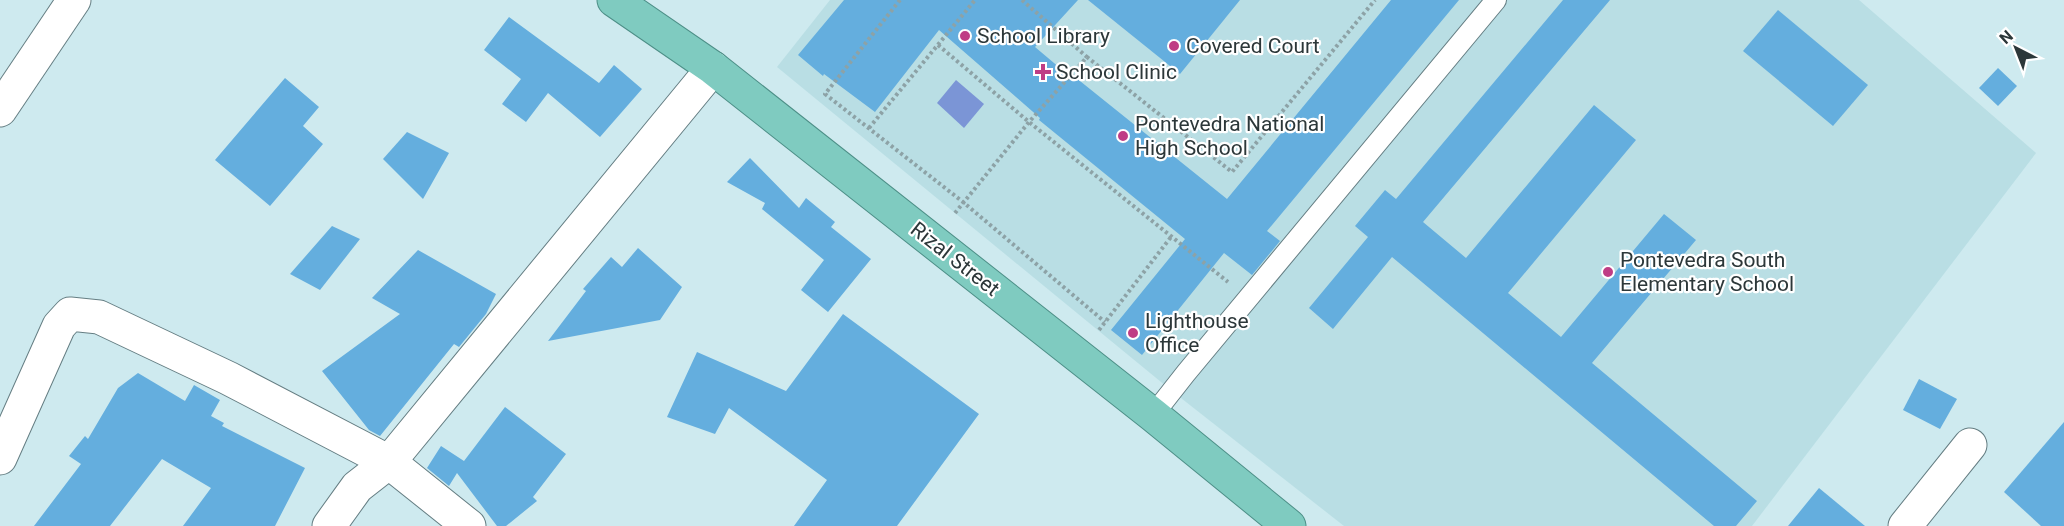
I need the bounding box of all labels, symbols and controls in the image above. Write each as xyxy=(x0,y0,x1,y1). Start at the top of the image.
north arrow xyxy=(1986,18,2046,78)
place label: School Library xyxy=(977,24,1110,48)
text: N xyxy=(1996,26,2017,48)
marker: School Library xyxy=(958,29,972,43)
place label: Covered Court xyxy=(1186,34,1320,58)
marker: Covered Court xyxy=(1167,39,1181,53)
place label: School Clinic xyxy=(1056,60,1177,84)
marker: School Clinic xyxy=(1034,63,1052,81)
place label: Pontevedra National High School xyxy=(1135,112,1324,160)
marker: Pontevedra National High School xyxy=(1116,129,1130,143)
street label: Rizal Street xyxy=(906,217,1004,301)
place label: Pontevedra South Elementary School xyxy=(1620,248,1794,296)
marker: Pontevedra South Elementary School xyxy=(1601,265,1615,279)
place label: Lighthouse Office xyxy=(1145,309,1249,357)
marker: Lighthouse Office xyxy=(1126,326,1140,340)

